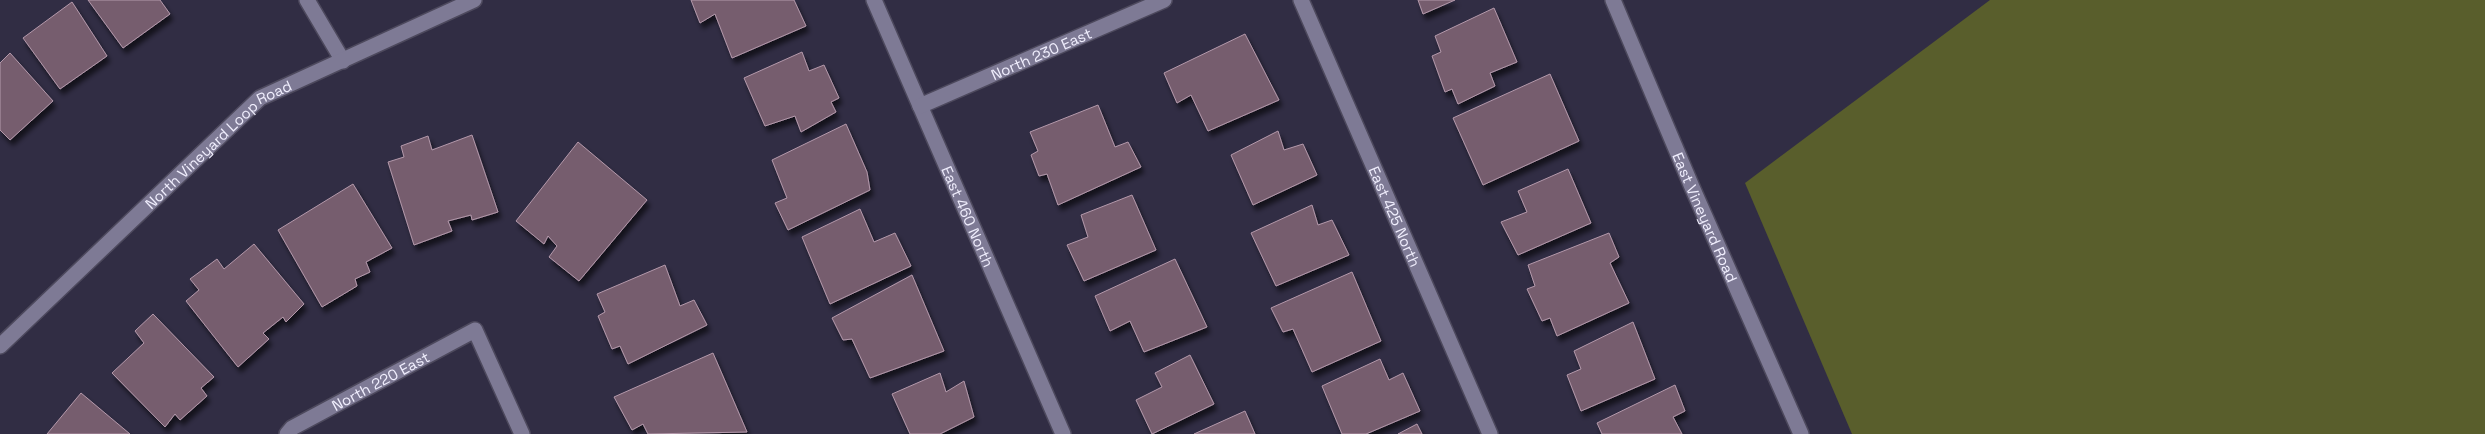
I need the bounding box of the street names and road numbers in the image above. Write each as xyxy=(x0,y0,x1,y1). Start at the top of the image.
street label: North 230 East xyxy=(988,23,1095,84)
street label: North Vineyard Loop Road xyxy=(140,75,294,213)
street label: East Vineyard Road xyxy=(1669,149,1742,285)
street label: East 460 North xyxy=(938,163,999,270)
street label: East 425 North xyxy=(1365,163,1425,270)
street label: North 220 East xyxy=(328,347,433,415)

